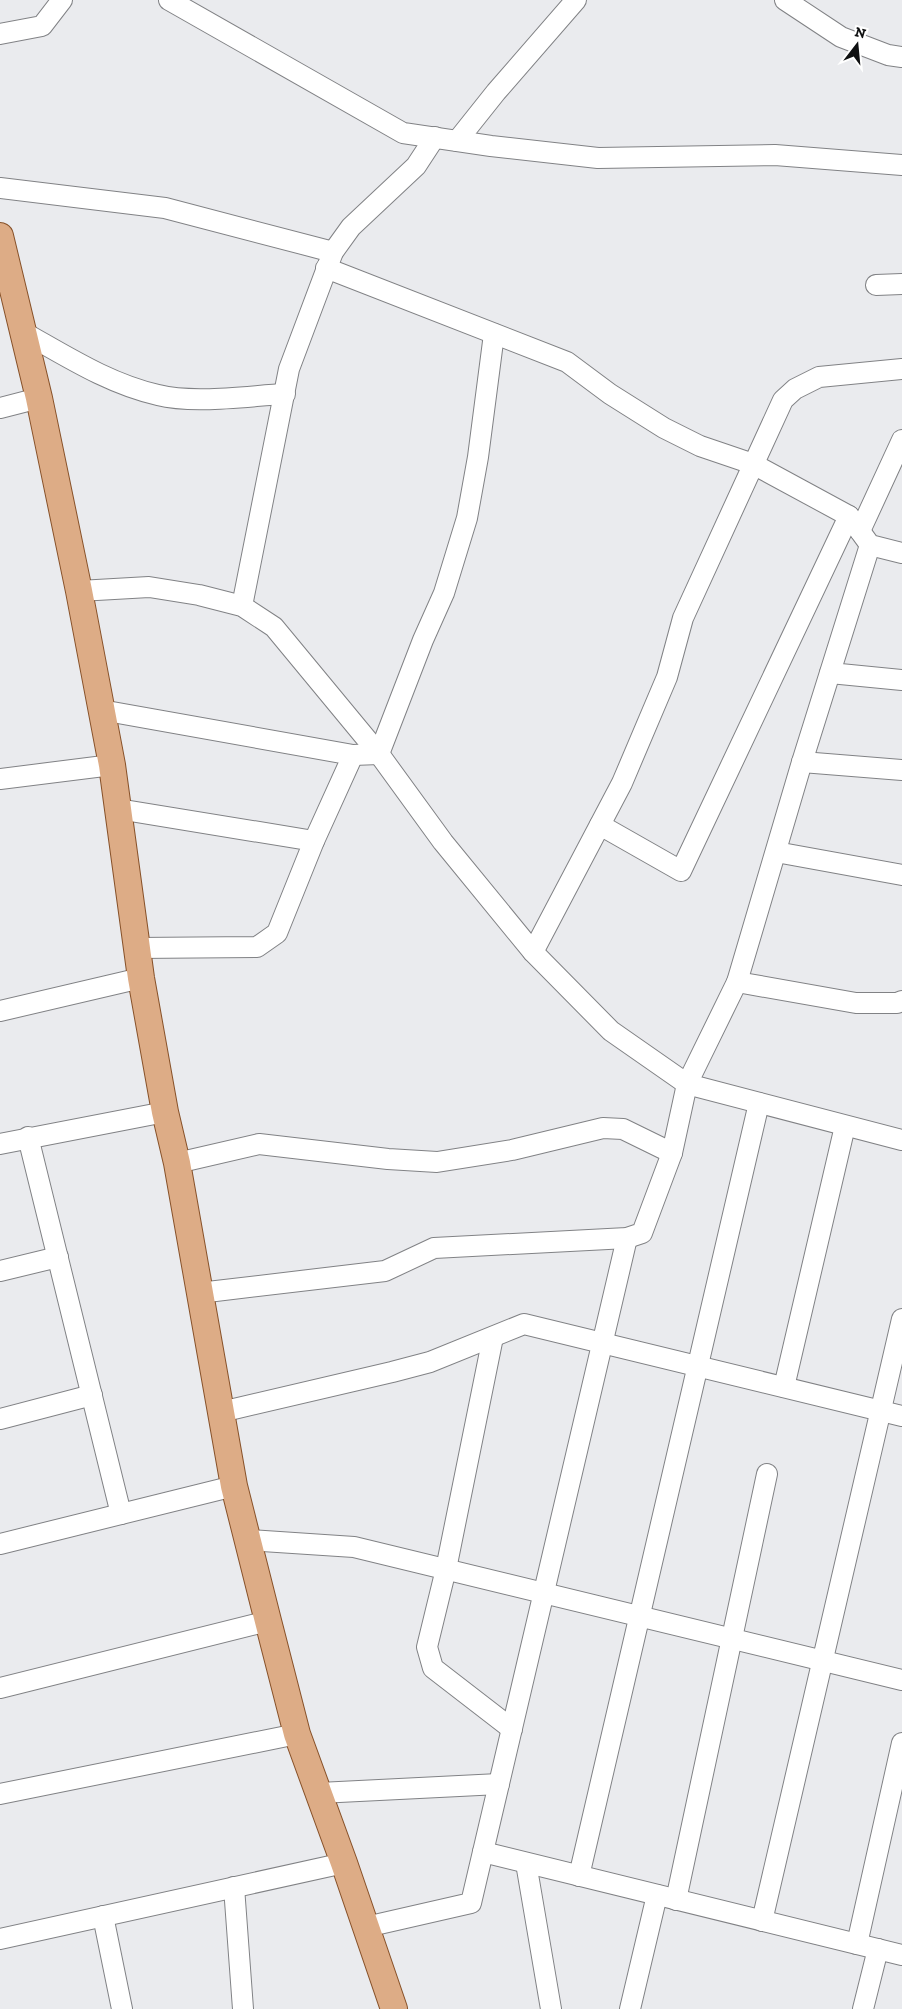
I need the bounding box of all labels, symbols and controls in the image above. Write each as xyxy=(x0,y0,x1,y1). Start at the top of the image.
north arrow xyxy=(832,20,882,70)
text: N xyxy=(853,23,868,43)

